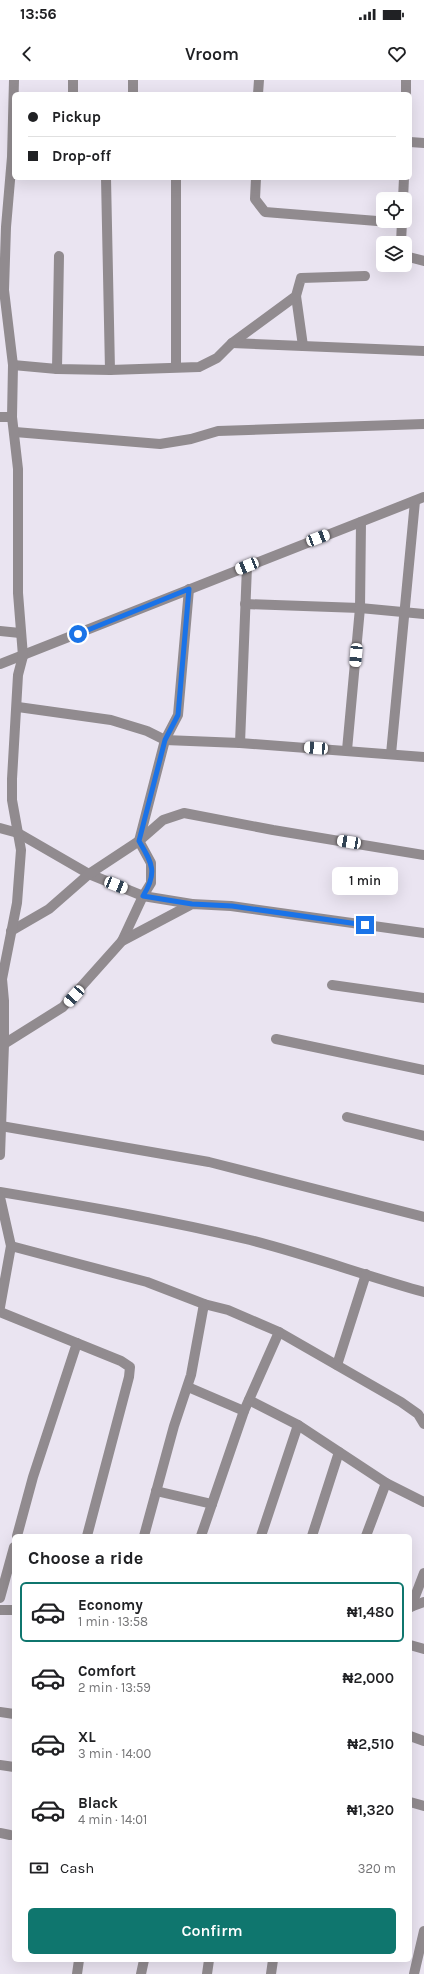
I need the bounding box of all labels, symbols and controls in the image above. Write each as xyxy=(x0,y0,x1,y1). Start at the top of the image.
text: 13:56 xyxy=(20,5,57,23)
icon: back xyxy=(16,43,38,65)
text: Vroom xyxy=(185,43,239,65)
icon: heart xyxy=(386,43,408,65)
text: Pickup xyxy=(52,108,101,126)
text: Drop-off xyxy=(52,147,111,165)
map controls xyxy=(376,192,412,272)
button: locate xyxy=(376,192,412,228)
button: layers xyxy=(376,236,412,272)
car xyxy=(305,528,331,548)
car xyxy=(234,556,260,576)
route start xyxy=(69,625,87,643)
car xyxy=(349,643,363,667)
car xyxy=(304,741,328,755)
car xyxy=(336,834,362,850)
callout: 1 min xyxy=(332,867,398,895)
text: 1 min xyxy=(349,873,381,888)
car xyxy=(103,875,129,895)
route end xyxy=(356,916,374,934)
car xyxy=(62,983,86,1009)
text: Choose a ride xyxy=(28,1547,143,1569)
icon: car xyxy=(30,1594,66,1630)
text: Economy xyxy=(78,1596,143,1614)
text: ₦1,480 xyxy=(347,1603,394,1621)
text: 1 min · 13:58 xyxy=(78,1614,148,1629)
icon: car xyxy=(30,1660,66,1696)
text: Comfort xyxy=(78,1662,136,1680)
text: ₦2,000 xyxy=(343,1669,394,1687)
text: 2 min · 13:59 xyxy=(78,1680,151,1695)
icon: car xyxy=(30,1726,66,1762)
text: XL xyxy=(78,1728,96,1746)
text: ₦2,510 xyxy=(347,1735,394,1753)
text: 3 min · 14:00 xyxy=(78,1746,151,1761)
icon: car xyxy=(30,1792,66,1828)
text: Black xyxy=(78,1794,118,1812)
text: ₦1,320 xyxy=(347,1801,394,1819)
text: 4 min · 14:01 xyxy=(78,1812,147,1827)
icon: cash xyxy=(28,1857,50,1879)
text: Cash xyxy=(60,1859,94,1877)
text: 320 m xyxy=(358,1861,396,1876)
button: Confirm xyxy=(28,1908,396,1954)

